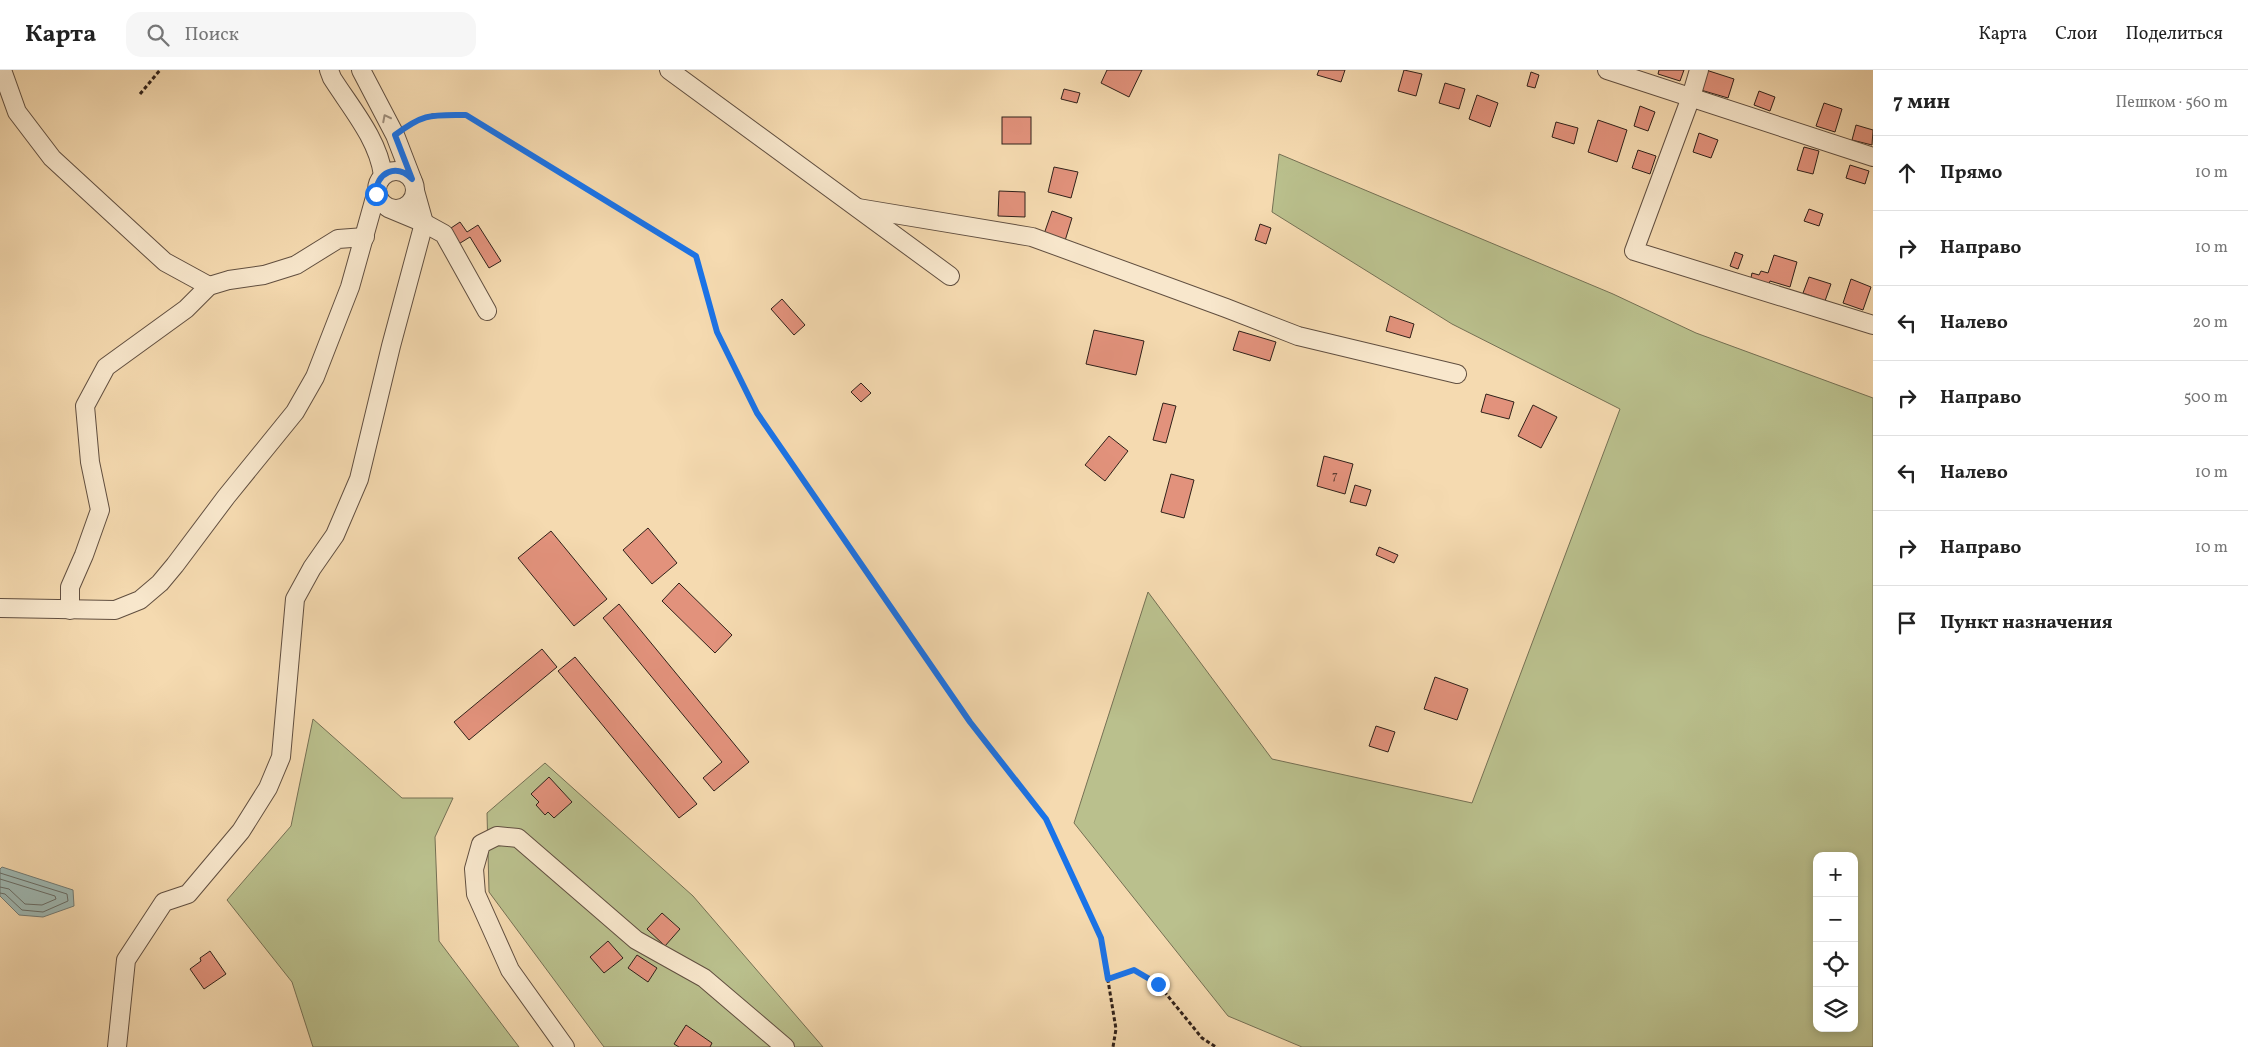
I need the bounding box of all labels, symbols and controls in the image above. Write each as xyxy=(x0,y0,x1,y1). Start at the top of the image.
search box xyxy=(126,12,476,57)
text: Карта xyxy=(25,18,96,52)
icon: search xyxy=(144,21,172,49)
text: Поиск xyxy=(184,22,239,48)
text: Карта xyxy=(1979,22,2027,47)
text: Слои xyxy=(2055,22,2097,47)
text: Поделиться xyxy=(2125,22,2223,47)
text: 7 мин xyxy=(1893,88,1950,117)
text: Пешком · 560 m xyxy=(2115,92,2228,114)
one-way arrow xyxy=(382,114,392,123)
icon: ahead xyxy=(1893,159,1921,187)
text: Прямо xyxy=(1940,160,2002,186)
text: 10 m xyxy=(2195,162,2228,184)
route start xyxy=(365,183,388,206)
icon: right xyxy=(1893,234,1921,262)
text: Направо xyxy=(1940,235,2022,261)
text: 10 m xyxy=(2195,237,2228,259)
icon: left xyxy=(1893,309,1921,337)
text: Налево xyxy=(1940,310,2008,336)
text: 20 m xyxy=(2193,312,2228,334)
icon: right xyxy=(1893,384,1921,412)
text: Направо xyxy=(1940,385,2022,411)
text: 500 m xyxy=(2184,387,2228,409)
icon: left xyxy=(1893,459,1921,487)
text: Налево xyxy=(1940,460,2008,486)
text: 10 m xyxy=(2195,462,2228,484)
house number: 7 xyxy=(1332,468,1338,484)
icon: right xyxy=(1893,534,1921,562)
text: Направо xyxy=(1940,535,2022,561)
text: 10 m xyxy=(2195,537,2228,559)
icon: arrive xyxy=(1893,609,1921,637)
text: Пункт назначения xyxy=(1940,610,2113,636)
map controls xyxy=(1813,852,1858,1032)
button: + xyxy=(1813,852,1858,897)
button: − xyxy=(1813,897,1858,942)
button: locate xyxy=(1813,942,1858,987)
route end xyxy=(1147,973,1170,996)
button: layers xyxy=(1813,987,1858,1032)

